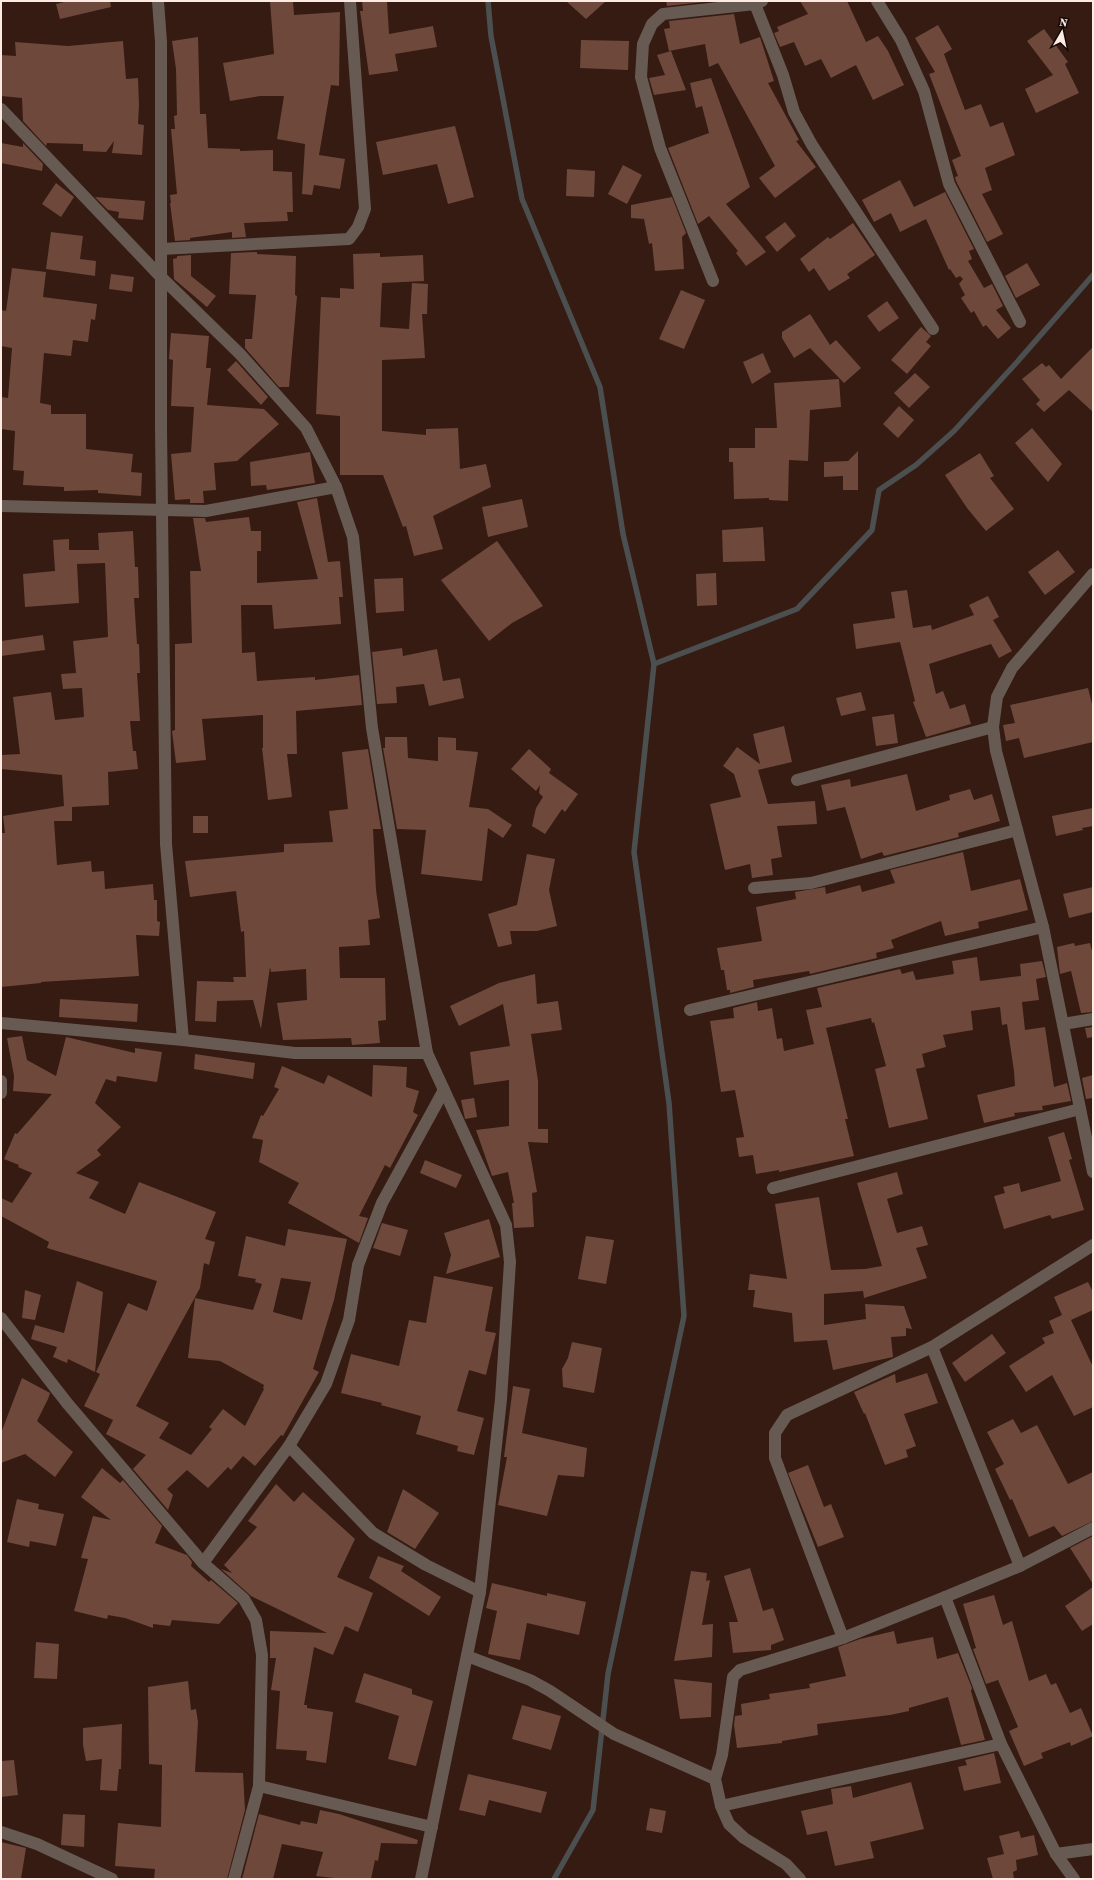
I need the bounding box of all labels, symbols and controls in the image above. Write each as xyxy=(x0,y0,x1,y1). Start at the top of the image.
north arrow xyxy=(1042,12,1082,52)
text: N xyxy=(1058,15,1069,31)

